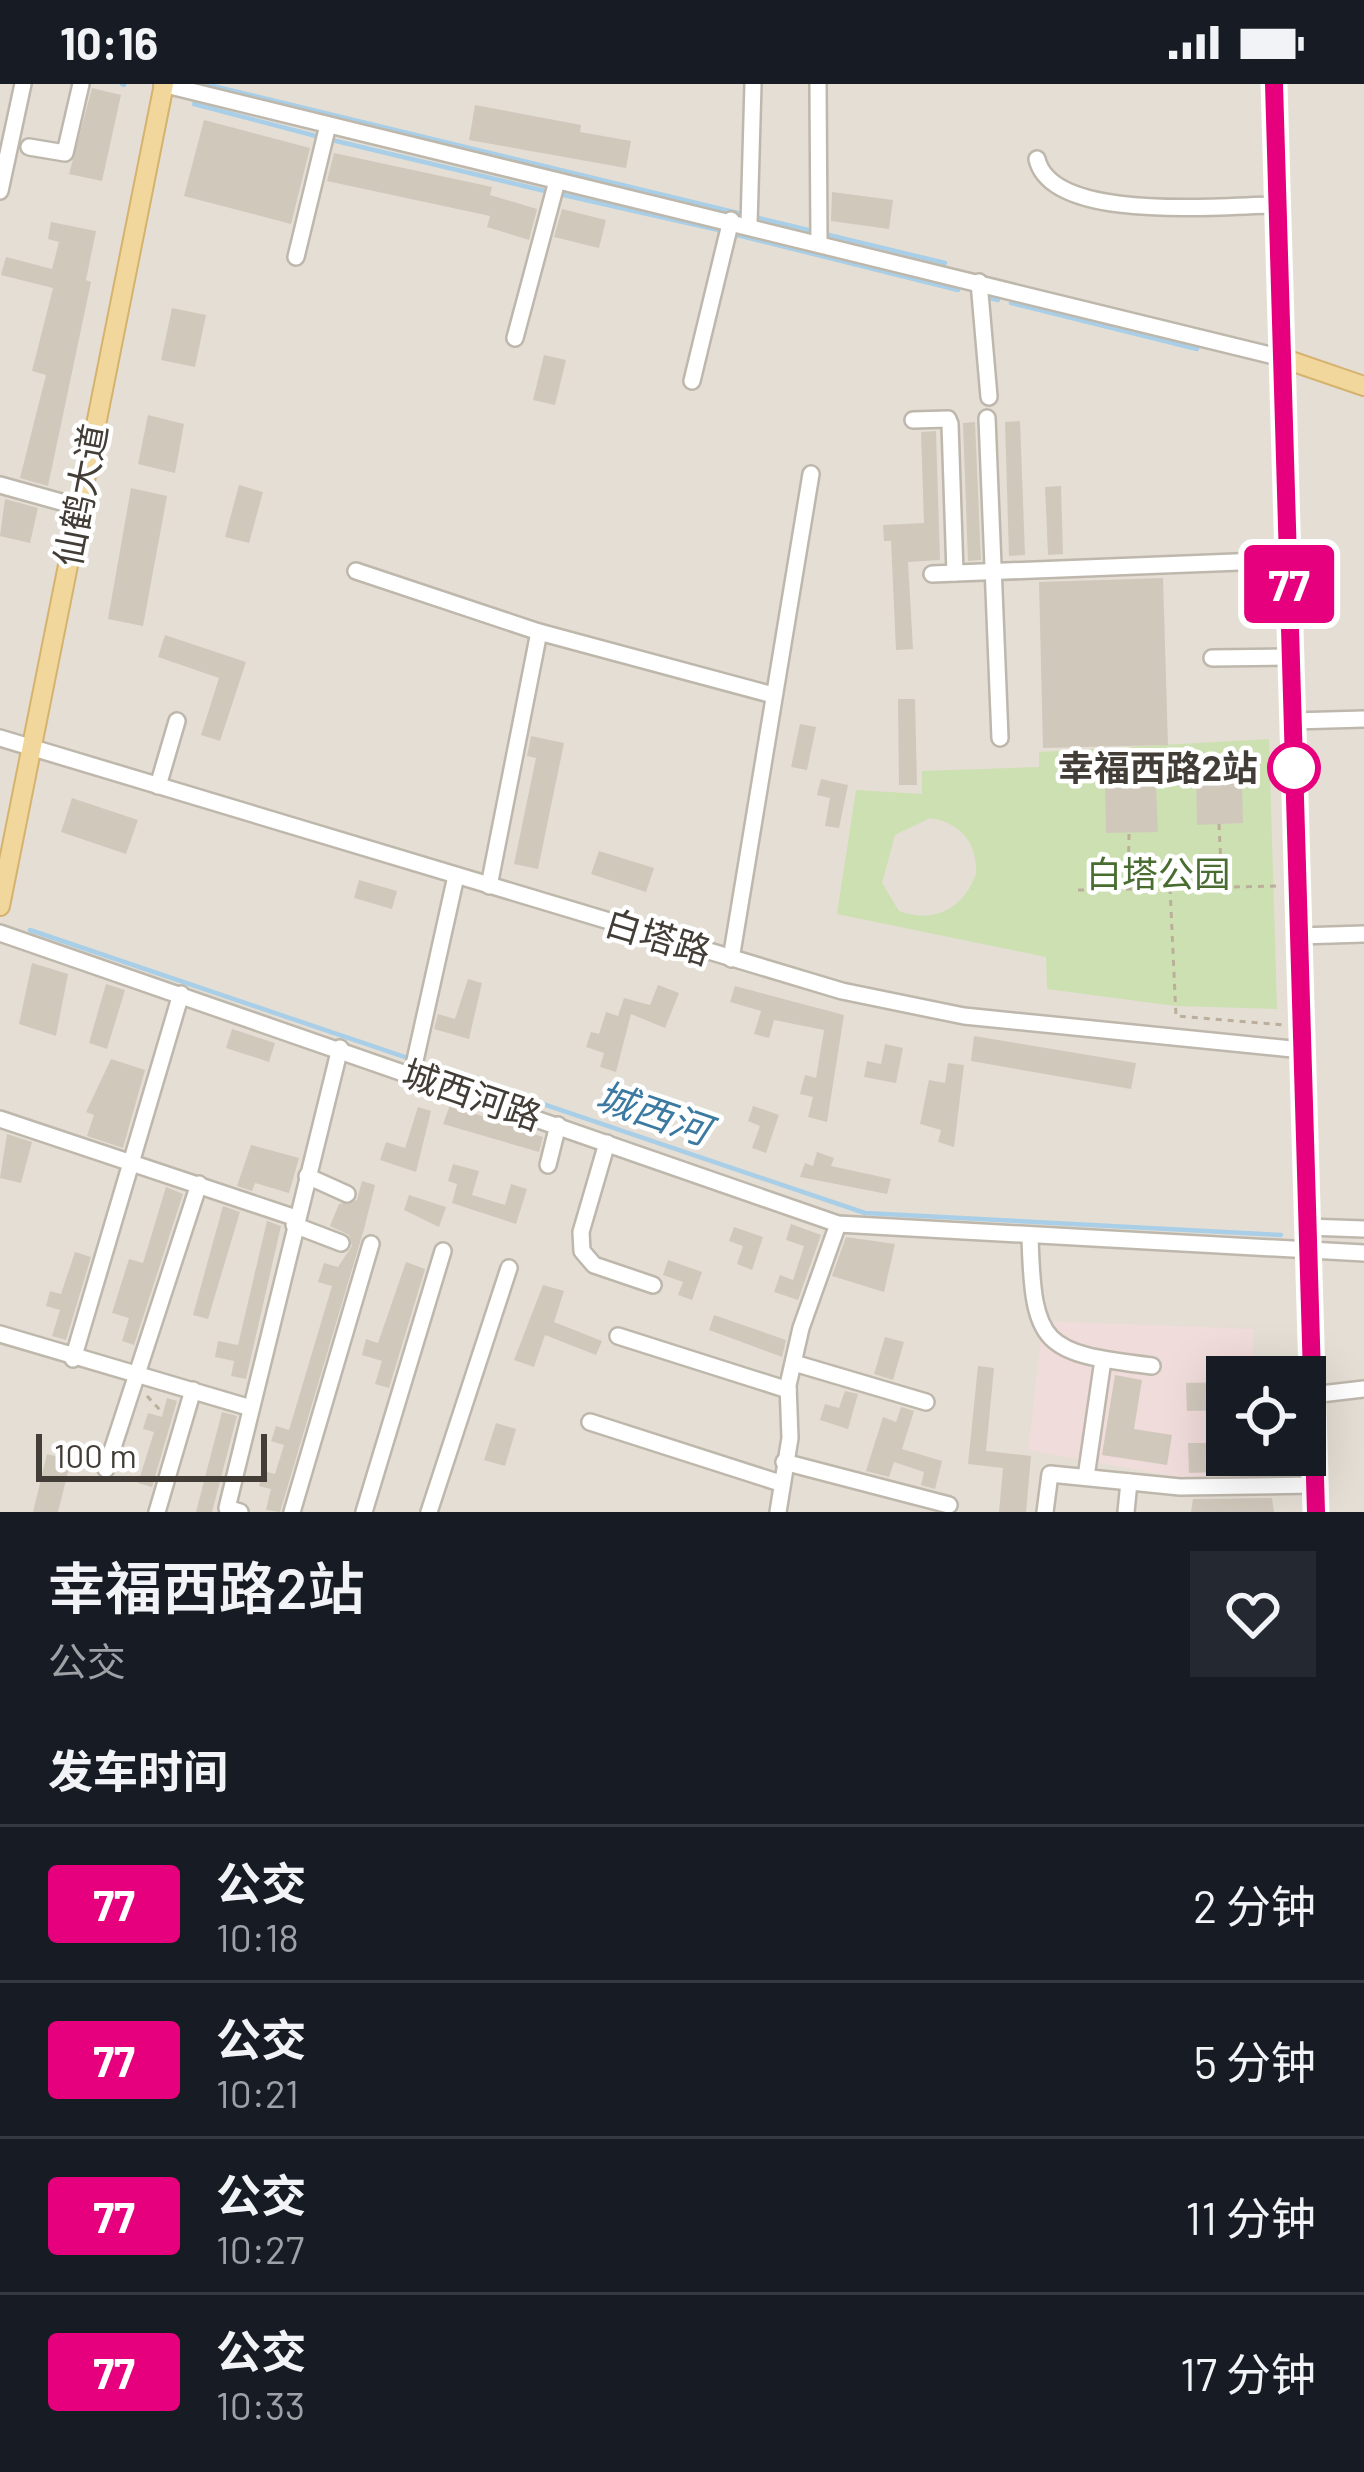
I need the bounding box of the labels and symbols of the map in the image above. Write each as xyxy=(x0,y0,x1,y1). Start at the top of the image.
street label: 仙鹤大道 xyxy=(45,420,114,570)
line badge: 77 xyxy=(1235,545,1343,623)
marker: 幸福西路2站 xyxy=(1269,743,1319,793)
place label: 幸福西路2站 xyxy=(1058,745,1258,788)
park label: 白塔公园 xyxy=(1086,851,1230,894)
street label: 白塔路 xyxy=(601,899,716,972)
street label: 城西河路 xyxy=(397,1050,548,1137)
water label: 城西河 xyxy=(591,1070,723,1155)
scale bar xyxy=(36,1428,267,1481)

